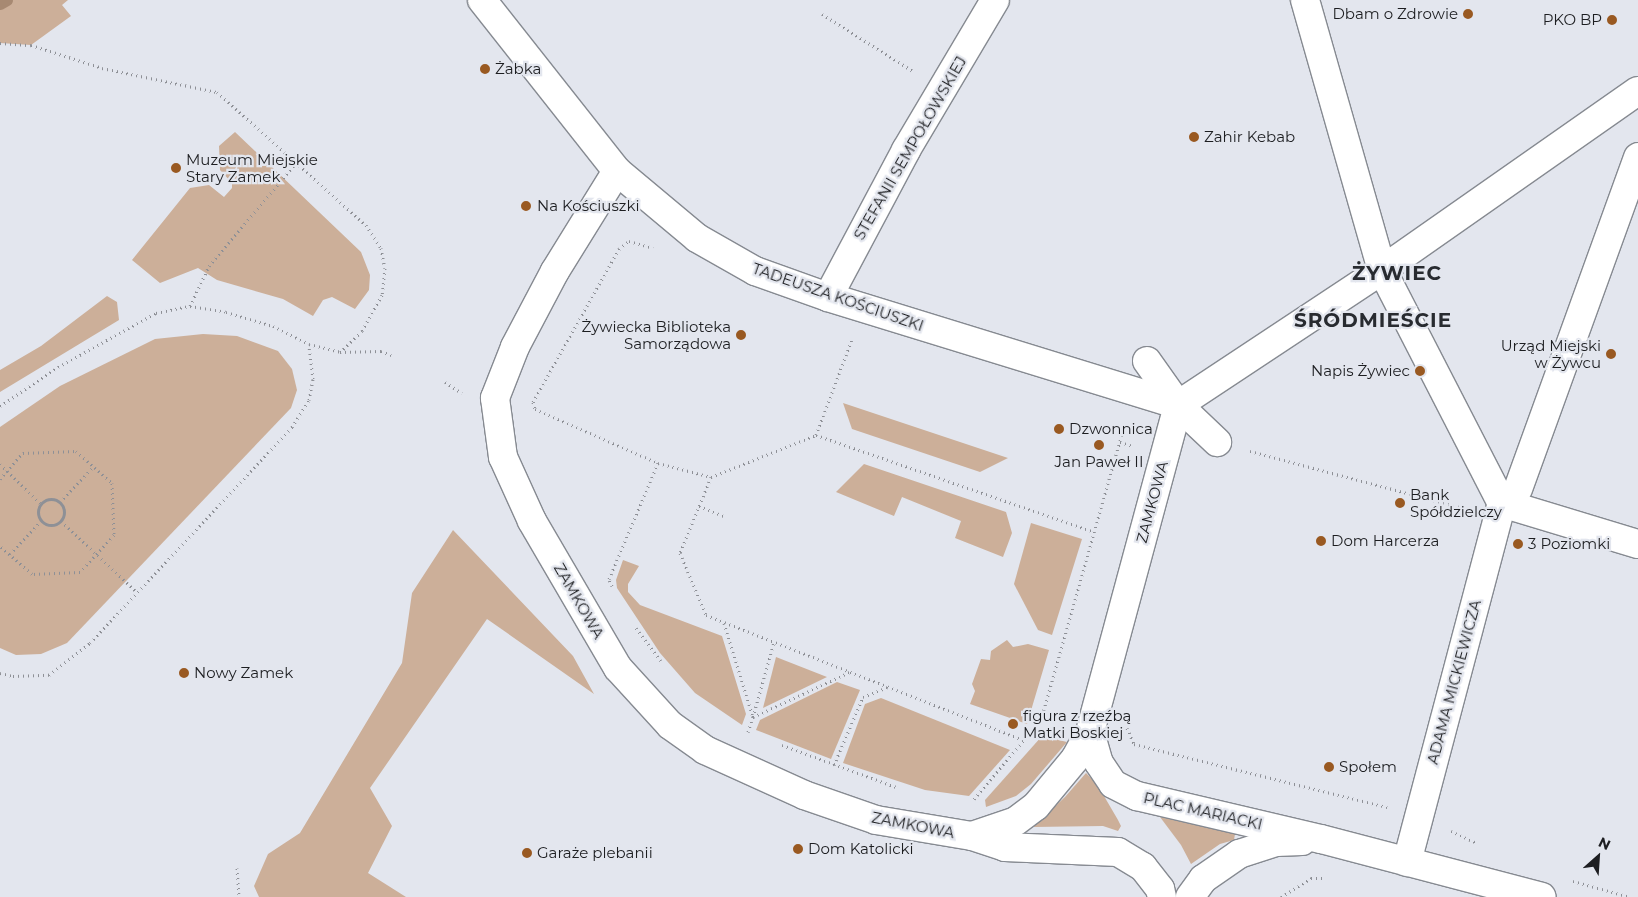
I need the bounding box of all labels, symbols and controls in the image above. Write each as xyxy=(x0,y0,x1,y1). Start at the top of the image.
place label: Dbam o Zdrowie xyxy=(1332,5,1458,23)
marker: Dbam o Zdrowie xyxy=(1462,8,1474,20)
place label: PKO BP xyxy=(1543,11,1602,29)
marker: PKO BP xyxy=(1606,14,1618,26)
street label: STEFANII SEMPOŁOWSKIEJ xyxy=(850,53,970,243)
place label: Żabka xyxy=(495,60,541,78)
marker: Żabka xyxy=(479,63,491,75)
place label: Zahir Kebab xyxy=(1204,128,1295,146)
marker: Zahir Kebab xyxy=(1188,131,1200,143)
place label: Muzeum Miejskie Stary Zamek xyxy=(186,150,318,185)
marker: Muzeum Miejskie Stary Zamek xyxy=(170,162,182,174)
place label: Na Kościuszki xyxy=(537,197,639,215)
marker: Na Kościuszki xyxy=(519,199,533,213)
street label: TADEUSZA KOŚCIUSZKI xyxy=(750,259,926,335)
district label: ŻYWIEC xyxy=(1351,261,1443,285)
district label: ŚRÓDMIEŚCIE xyxy=(1293,308,1453,332)
place label: Żywiecka Biblioteka Samorządowa xyxy=(581,317,731,352)
marker: Żywiecka Biblioteka Samorządowa xyxy=(735,329,747,341)
place label: Urząd Miejski w Żywcu xyxy=(1501,336,1601,371)
marker: Urząd Miejski w Żywcu xyxy=(1605,348,1617,360)
place label: Napis Żywiec xyxy=(1311,362,1410,380)
marker: Napis Żywiec xyxy=(1414,365,1426,377)
place label: Dzwonnica xyxy=(1069,420,1153,438)
marker: Dzwonnica xyxy=(1053,423,1065,435)
marker: Jan Paweł II xyxy=(1093,439,1105,451)
place label: Jan Paweł II xyxy=(1055,453,1143,471)
street label: ZAMKOWA xyxy=(1132,459,1172,545)
place label: Bank Spółdzielczy xyxy=(1410,485,1502,520)
marker: Bank Spółdzielczy xyxy=(1394,497,1406,509)
place label: Dom Harcerza xyxy=(1331,532,1439,550)
marker: Dom Harcerza xyxy=(1315,535,1327,547)
place label: 3 Poziomki xyxy=(1528,535,1610,553)
marker: 3 Poziomki xyxy=(1512,538,1524,550)
street label: ZAMKOWA xyxy=(550,560,608,642)
street label: ADAMA MICKIEWICZA xyxy=(1423,598,1485,766)
place label: Nowy Zamek xyxy=(194,664,293,682)
marker: Nowy Zamek xyxy=(178,667,190,679)
place label: figura z rzeźbą Matki Boskiej xyxy=(1023,706,1131,741)
marker: figura z rzeźbą Matki Boskiej xyxy=(1007,718,1019,730)
place label: Społem xyxy=(1339,758,1397,776)
marker: Społem xyxy=(1323,761,1335,773)
street label: PLAC MARIACKI xyxy=(1142,789,1264,833)
street label: ZAMKOWA xyxy=(870,808,956,842)
north arrow xyxy=(1573,832,1623,882)
text: N xyxy=(1596,833,1614,854)
place label: Dom Katolicki xyxy=(808,840,914,858)
marker: Dom Katolicki xyxy=(792,843,804,855)
place label: Garaże plebanii xyxy=(537,844,653,862)
marker: Garaże plebanii xyxy=(521,847,533,859)

